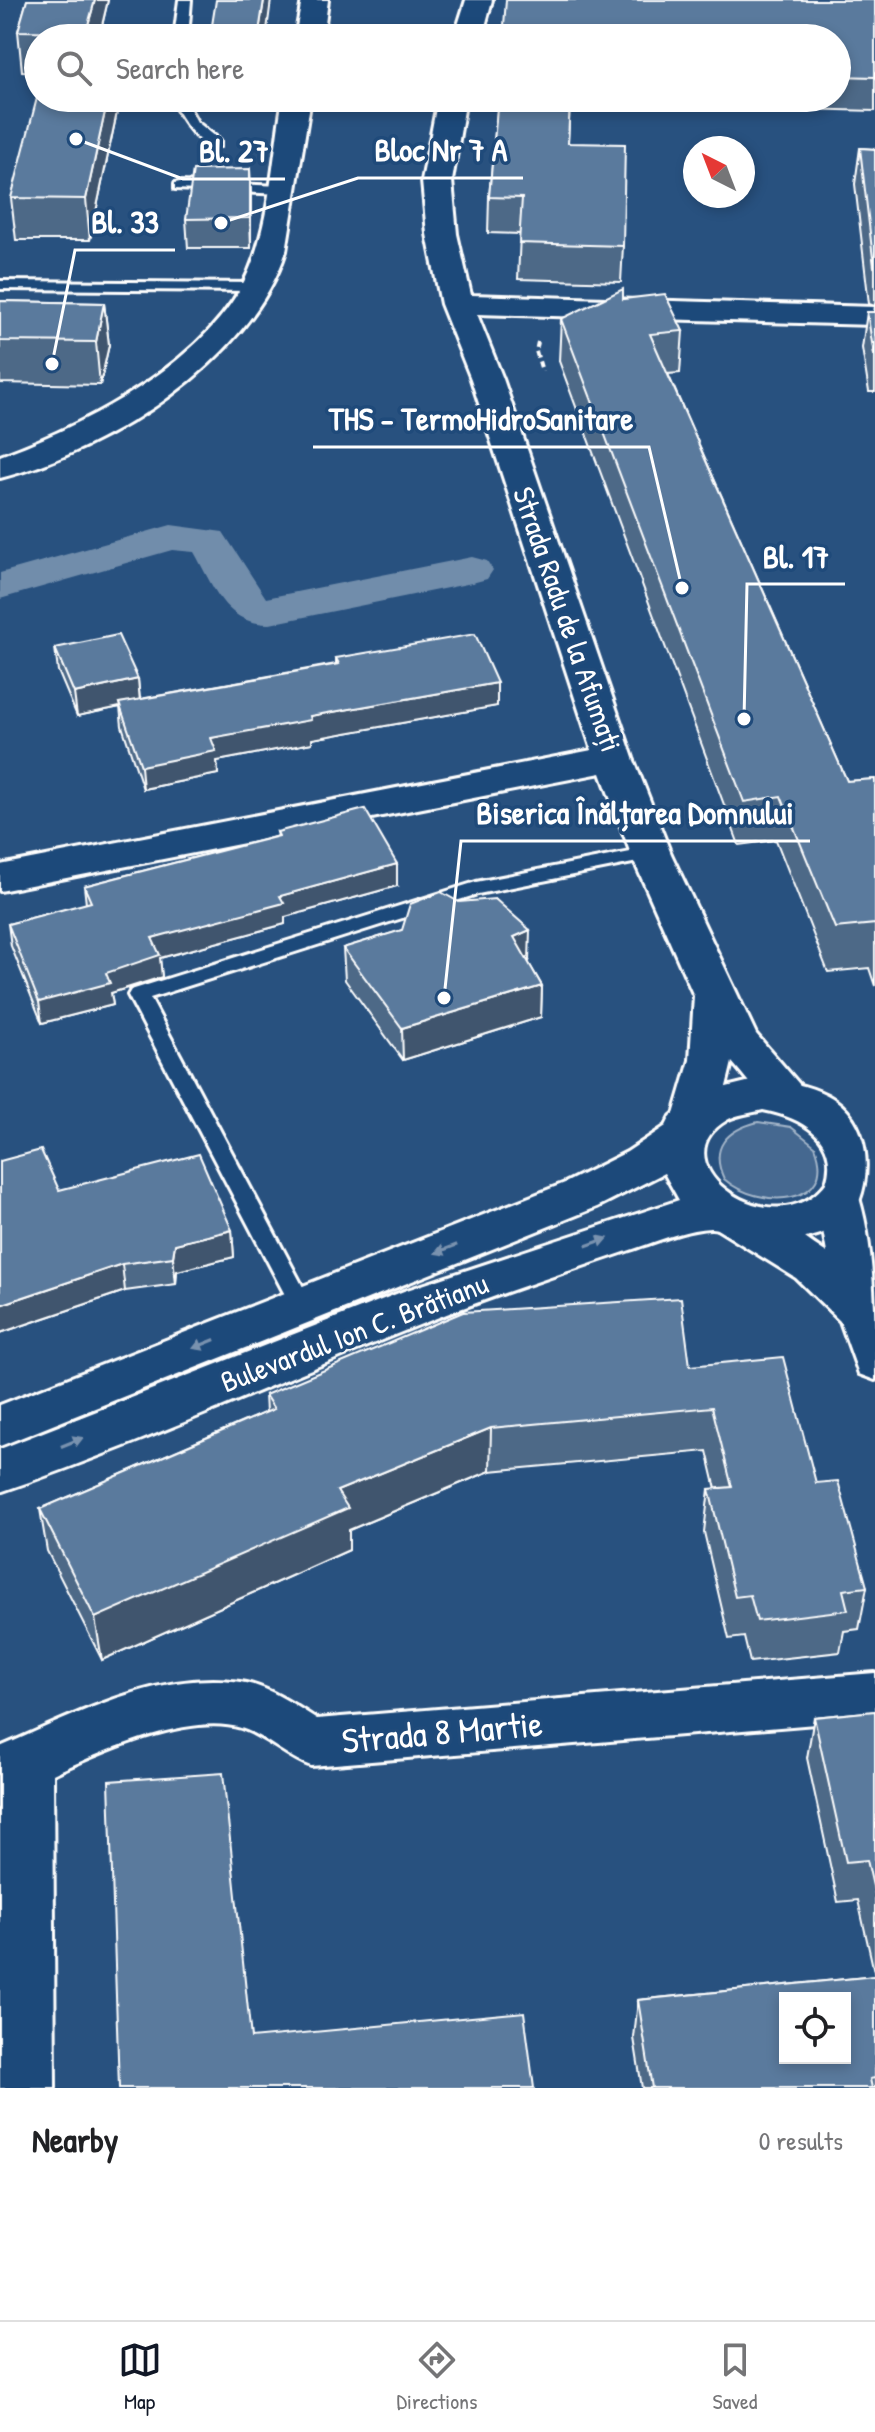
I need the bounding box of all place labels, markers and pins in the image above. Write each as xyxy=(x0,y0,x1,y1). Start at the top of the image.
callout: Bloc Nr 7 A xyxy=(358,122,523,178)
callout: Bl. 27 xyxy=(183,123,285,179)
callout: Bl. 33 xyxy=(75,194,175,250)
callout: THS - TermoHidroSanitare xyxy=(313,391,649,447)
callout: Bl. 17 xyxy=(747,528,845,584)
callout: Biserica Înălțarea Domnului xyxy=(461,785,810,841)

